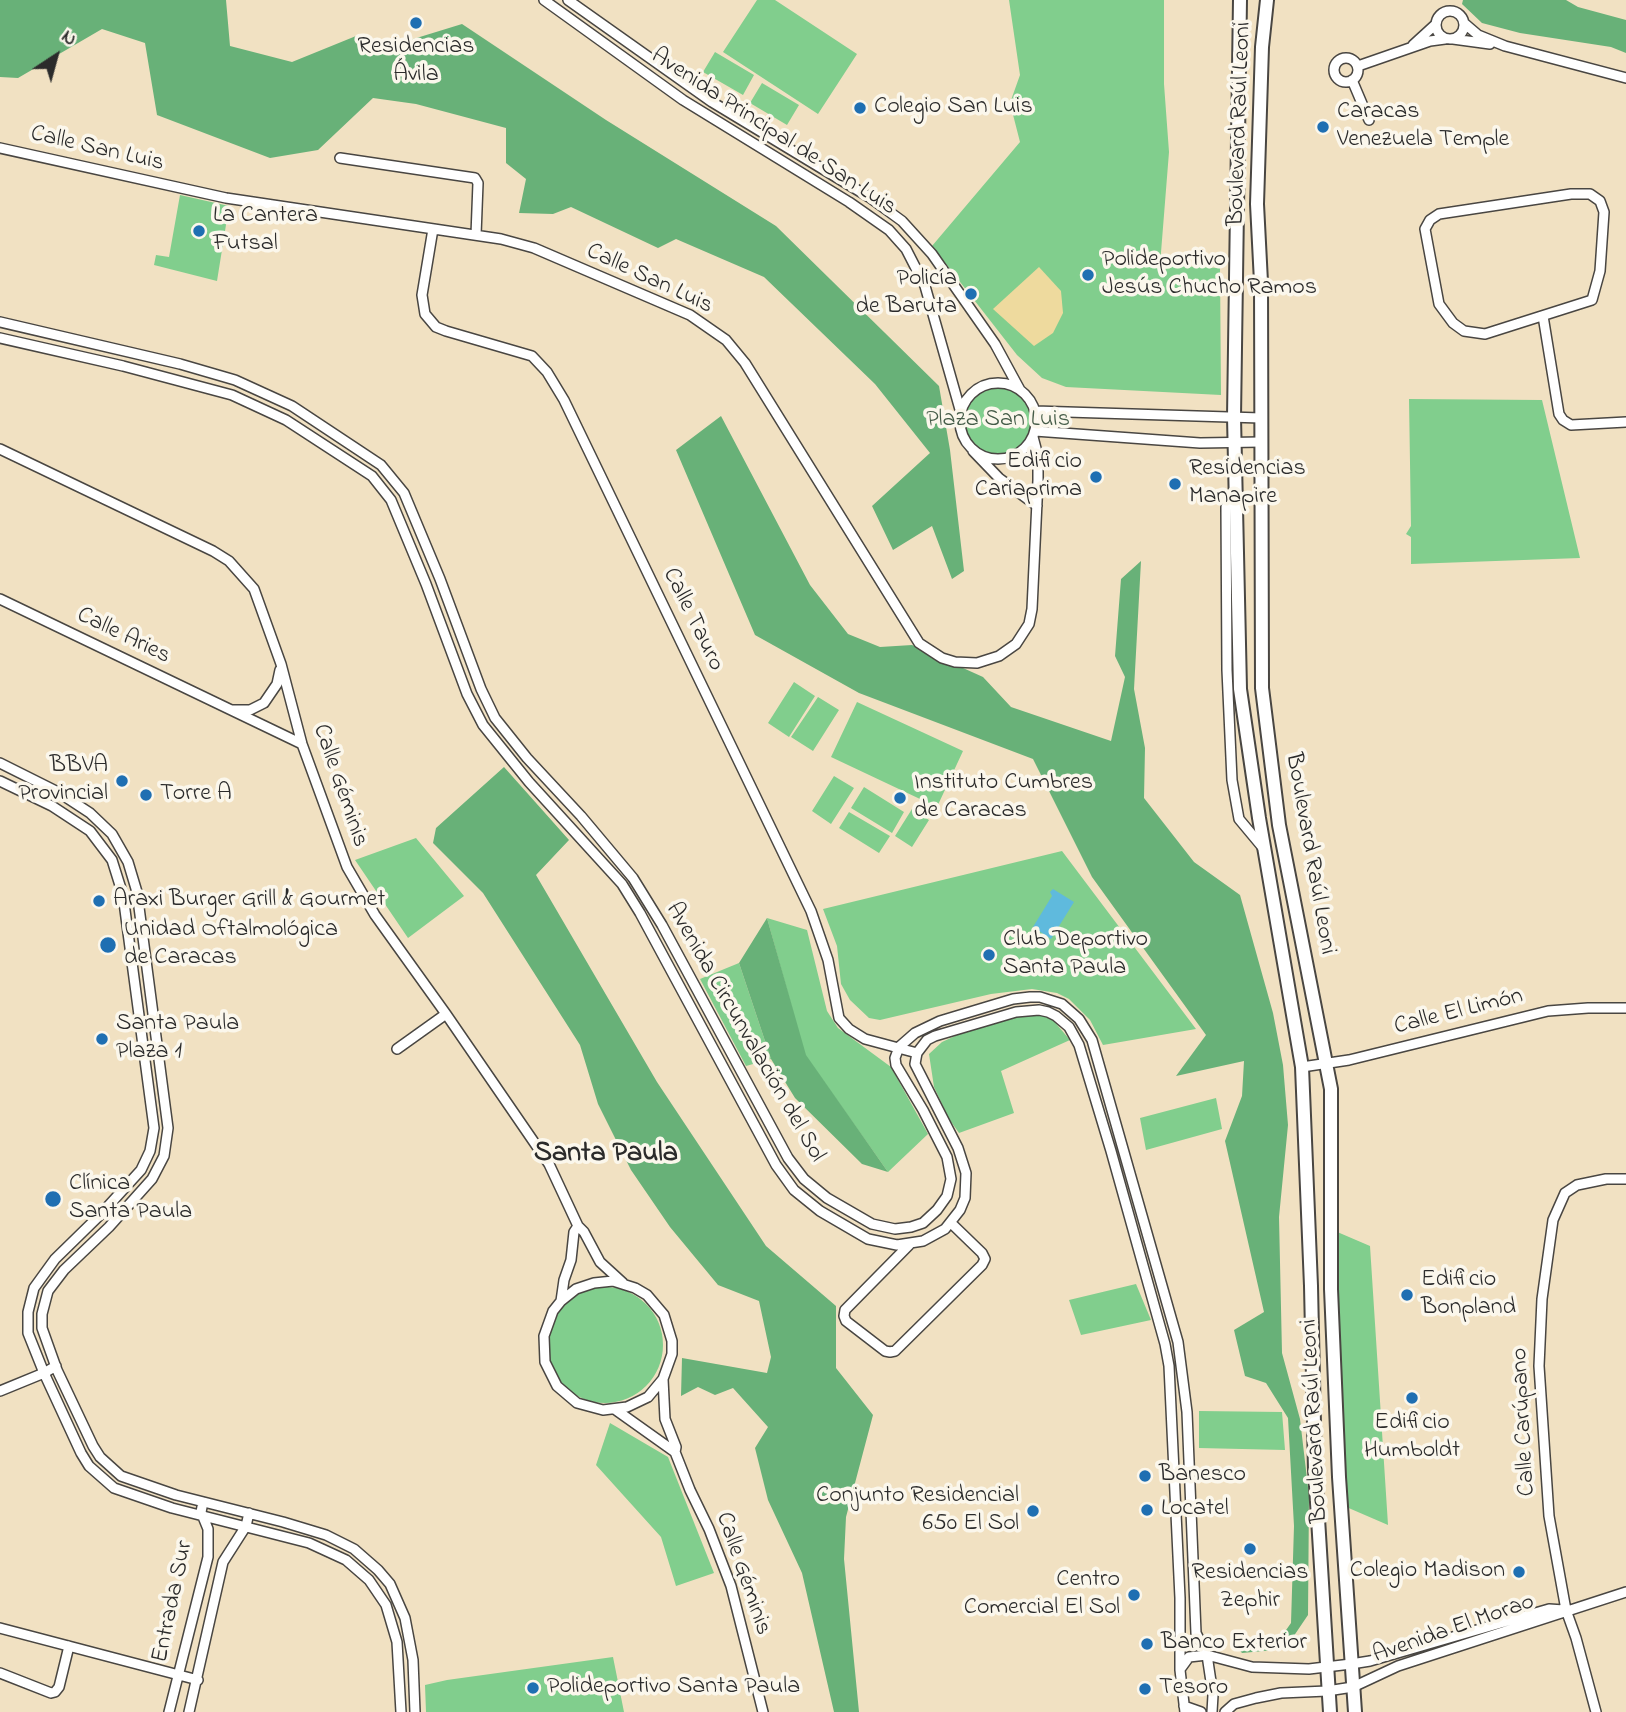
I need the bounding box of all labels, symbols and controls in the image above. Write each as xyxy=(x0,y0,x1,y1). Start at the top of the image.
marker: Residencias Ávila xyxy=(408,15,424,31)
north arrow xyxy=(21,21,91,91)
street label: Boulevard Raúl Leoni xyxy=(1223,21,1259,227)
text: N xyxy=(56,24,82,53)
place label: Residencias Ávila xyxy=(358,34,474,90)
street label: Avenida Principal de San Luis xyxy=(645,43,901,223)
place label: Colegio San Luis xyxy=(874,94,1033,122)
place label: Caracas Venezuela Temple xyxy=(1337,99,1509,155)
marker: Colegio San Luis xyxy=(852,100,868,116)
marker: Caracas Venezuela Temple xyxy=(1315,119,1331,135)
street label: Calle San Luis xyxy=(27,121,167,179)
place label: La Cantera Futsal xyxy=(213,203,318,259)
marker: La Cantera Futsal xyxy=(191,223,207,239)
street label: Calle San Luis xyxy=(581,238,717,322)
place label: Polideportivo Jesús Chucho Ramos xyxy=(1102,247,1317,303)
place label: Policía de Baruta xyxy=(856,266,957,322)
marker: Polideportivo Jesús Chucho Ramos xyxy=(1080,267,1096,283)
marker: Policía de Baruta xyxy=(963,286,979,302)
park label: Plaza San Luis xyxy=(926,407,1070,435)
place label: Edificio Cariaprima xyxy=(975,449,1082,505)
place label: Residencias Manapire xyxy=(1189,456,1306,512)
marker: Edificio Cariaprima xyxy=(1088,469,1104,485)
marker: Residencias Manapire xyxy=(1167,476,1183,492)
street label: Calle Tauro xyxy=(655,564,729,676)
street label: Calle Aries xyxy=(72,602,174,672)
street label: Calle Géminis xyxy=(305,721,373,851)
street label: Boulevard Raúl Leoni xyxy=(1277,751,1341,957)
place label: BBVA Provincial xyxy=(18,753,108,809)
place label: Instituto Cumbres de Caracas xyxy=(914,770,1093,826)
marker: BBVA Provincial xyxy=(114,773,130,789)
place label: Torre A xyxy=(160,781,232,809)
marker: Torre A xyxy=(138,787,154,803)
marker: Instituto Cumbres de Caracas xyxy=(892,790,908,806)
place label: Araxi Burger Grill & Gourmet xyxy=(113,887,385,915)
marker: Araxi Burger Grill & Gourmet xyxy=(91,893,107,909)
street label: Avenida Circunvalación del Sol xyxy=(658,898,830,1168)
place label: Unidad Oftalmológica de Caracas xyxy=(124,917,338,973)
place label: Club Deportivo Santa Paula xyxy=(1003,927,1148,983)
marker: Unidad Oftalmológica de Caracas xyxy=(98,935,118,955)
marker: Club Deportivo Santa Paula xyxy=(981,947,997,963)
street label: Calle El Limón xyxy=(1392,983,1526,1043)
place label: Santa Paula Plaza 1 xyxy=(116,1011,239,1067)
marker: Santa Paula Plaza 1 xyxy=(94,1031,110,1047)
district label: Santa Paula xyxy=(534,1138,678,1172)
place label: Clínica Santa Paula xyxy=(69,1171,192,1227)
marker: Clínica Santa Paula xyxy=(43,1189,63,1209)
place label: Edificio Bonpland xyxy=(1421,1267,1516,1323)
marker: Edificio Bonpland xyxy=(1399,1287,1415,1303)
street label: Boulevard Raúl Leoni xyxy=(1296,1318,1336,1524)
street label: Calle Carúpano xyxy=(1507,1347,1543,1497)
marker: Edificio Humboldt xyxy=(1404,1390,1420,1406)
place label: Edificio Humboldt xyxy=(1364,1410,1460,1466)
place label: Banesco xyxy=(1159,1462,1246,1490)
marker: Banesco xyxy=(1137,1468,1153,1484)
place label: Conjunto Residencial 650 El Sol xyxy=(816,1483,1019,1539)
place label: Locatel xyxy=(1161,1496,1229,1524)
marker: Locatel xyxy=(1139,1502,1155,1518)
marker: Conjunto Residencial 650 El Sol xyxy=(1025,1503,1041,1519)
street label: Calle Géminis xyxy=(708,1509,776,1639)
street label: Entrada Sur xyxy=(147,1538,201,1666)
marker: Residencias Zephir xyxy=(1242,1541,1258,1557)
place label: Colegio Madison xyxy=(1350,1558,1505,1586)
place label: Residencias Zephir xyxy=(1192,1560,1308,1616)
marker: Colegio Madison xyxy=(1511,1564,1527,1580)
place label: Centro Comercial El Sol xyxy=(964,1567,1120,1623)
marker: Centro Comercial El Sol xyxy=(1126,1587,1142,1603)
street label: Avenida El Morao xyxy=(1370,1589,1538,1671)
place label: Banco Exterior xyxy=(1161,1630,1307,1658)
marker: Banco Exterior xyxy=(1139,1636,1155,1652)
place label: Polideportivo Santa Paula xyxy=(547,1674,800,1702)
place label: Tesoro xyxy=(1159,1675,1228,1703)
marker: Polideportivo Santa Paula xyxy=(525,1680,541,1696)
marker: Tesoro xyxy=(1137,1681,1153,1697)

